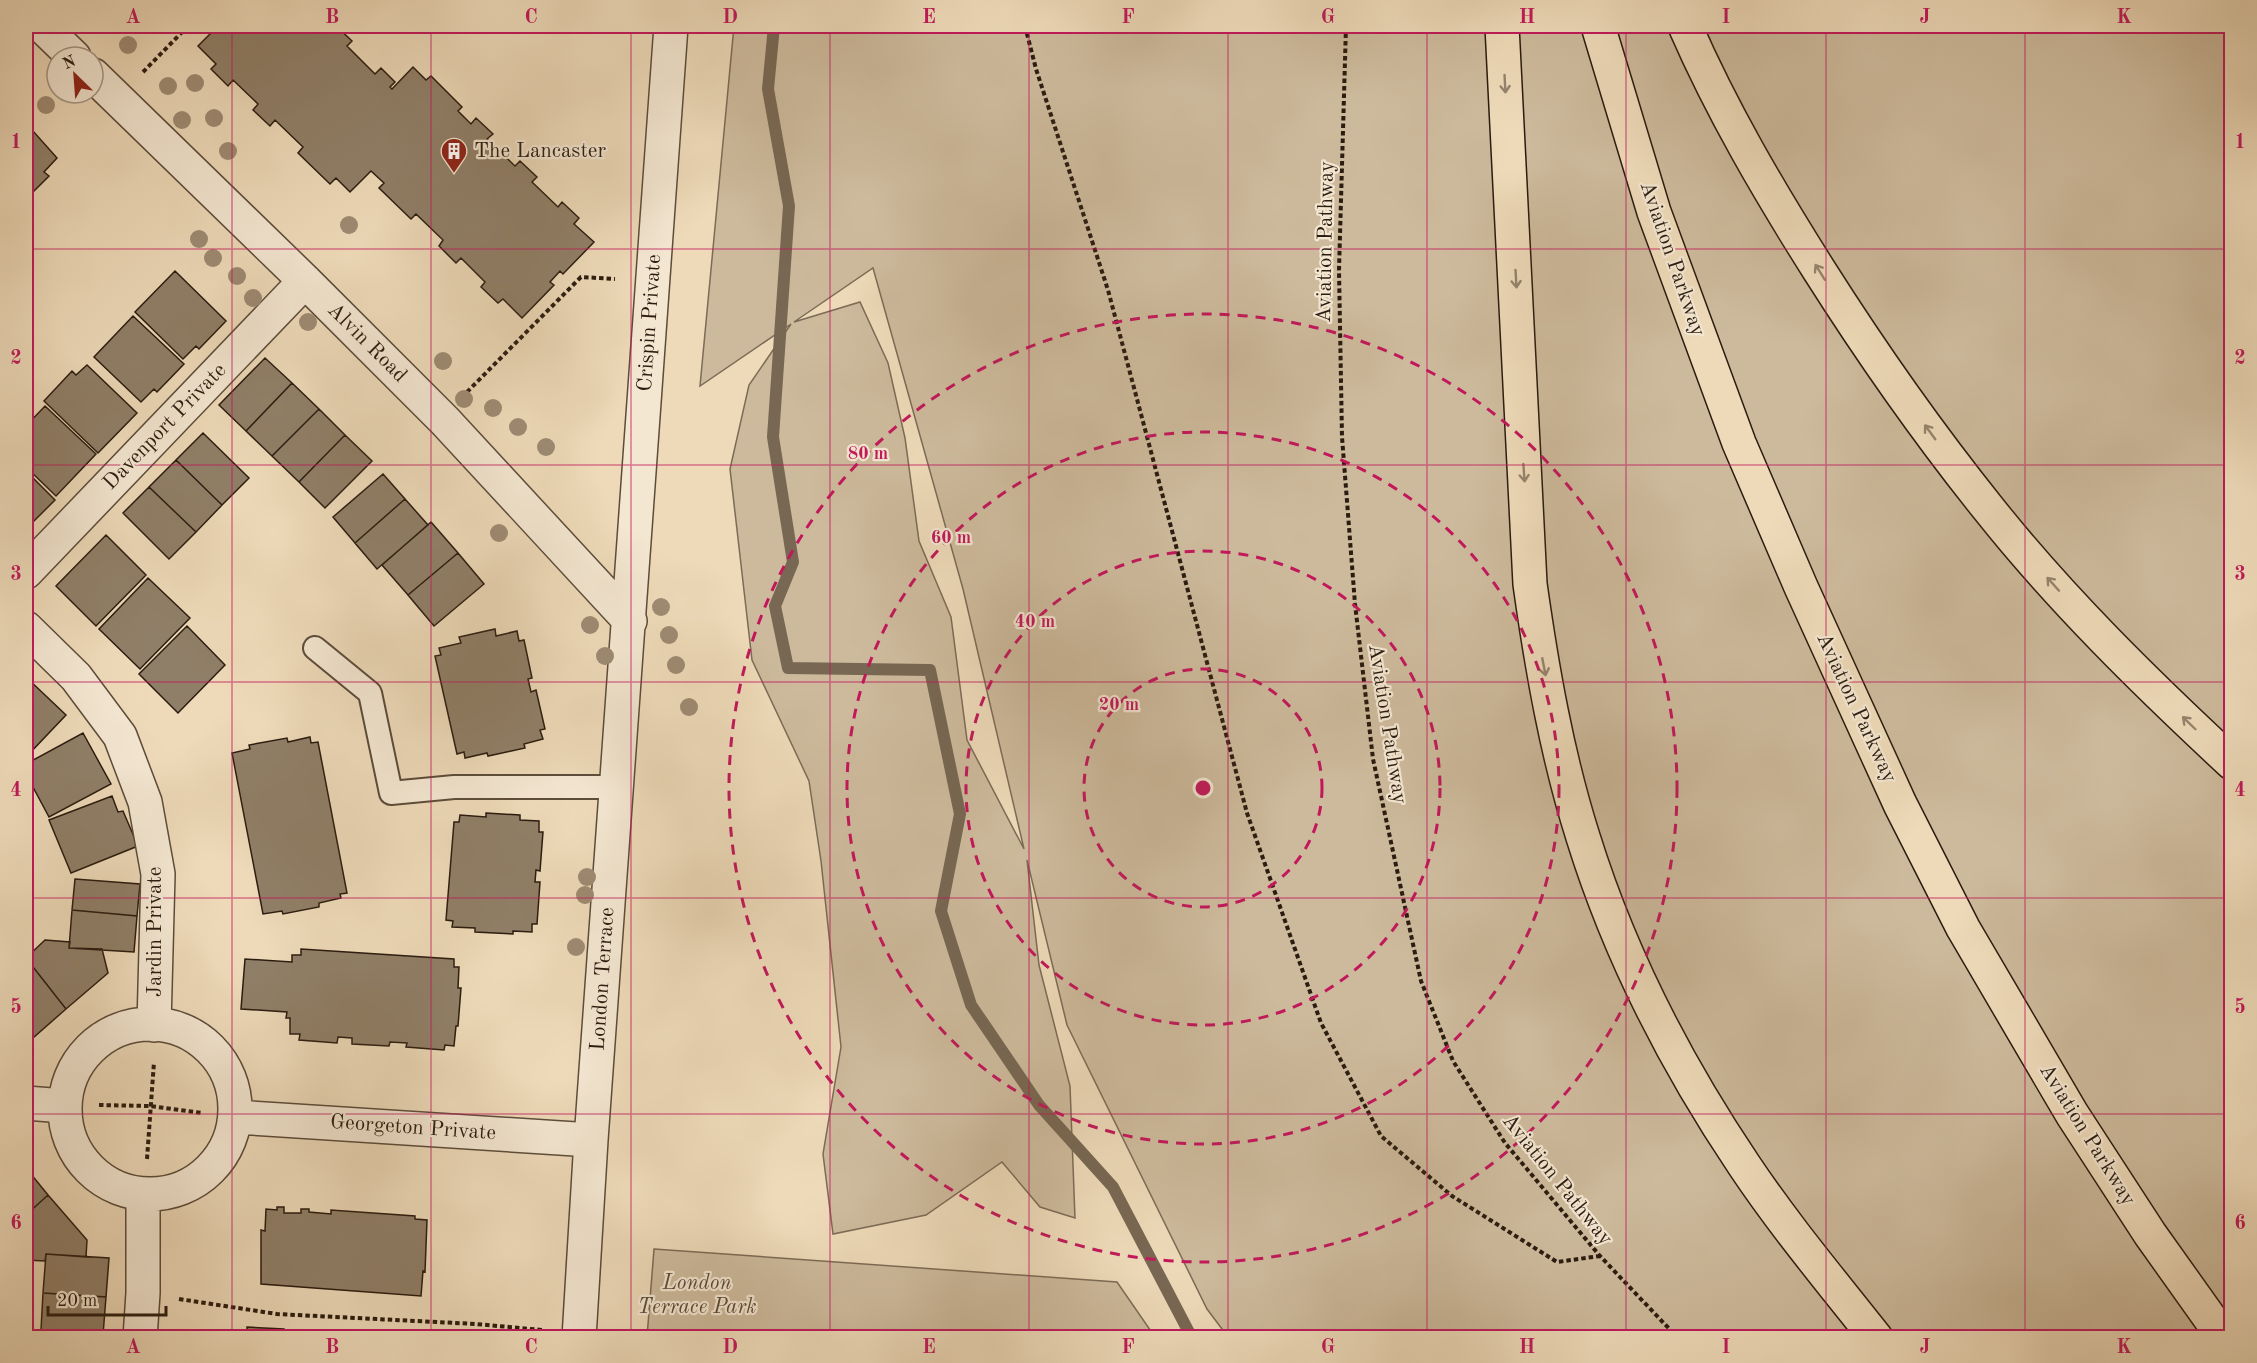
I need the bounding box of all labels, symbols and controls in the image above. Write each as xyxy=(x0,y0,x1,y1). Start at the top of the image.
text: A xyxy=(125,8,141,28)
text: B xyxy=(325,8,339,28)
text: C xyxy=(524,8,538,28)
text: D xyxy=(722,8,738,28)
text: E xyxy=(922,8,936,28)
text: F xyxy=(1121,8,1135,28)
text: G xyxy=(1321,8,1335,28)
text: H xyxy=(1519,8,1535,28)
text: I xyxy=(1722,8,1730,28)
text: J xyxy=(1920,8,1931,28)
text: K xyxy=(2116,8,2132,28)
north arrow xyxy=(45,45,105,105)
text: N xyxy=(61,53,79,73)
one-way arrow xyxy=(1500,73,1511,93)
text: 1 xyxy=(10,133,22,153)
text: 1 xyxy=(2234,133,2246,153)
building icon: The Lancaster xyxy=(439,136,469,174)
place label: The Lancaster xyxy=(474,141,606,162)
street label: Aviation Pathway xyxy=(1314,161,1338,323)
street label: Aviation Parkway xyxy=(1636,179,1708,339)
street label: Crispin Private xyxy=(635,254,665,392)
one-way arrow xyxy=(1814,264,1826,280)
one-way arrow xyxy=(1510,268,1521,288)
street label: Alvin Road xyxy=(323,299,411,387)
text: 2 xyxy=(10,349,22,369)
text: 2 xyxy=(2234,349,2246,369)
street label: Davenport Private xyxy=(100,360,230,494)
one-way arrow xyxy=(1924,425,1936,441)
text: 80 m xyxy=(848,445,888,463)
one-way arrow xyxy=(1519,463,1530,483)
text: 60 m xyxy=(931,529,971,547)
text: 3 xyxy=(10,565,22,585)
text: 3 xyxy=(2234,565,2246,585)
one-way arrow xyxy=(2046,576,2060,591)
text: 40 m xyxy=(1015,613,1055,631)
street label: Aviation Parkway xyxy=(1812,630,1900,786)
street label: Aviation Pathway xyxy=(1364,642,1410,806)
one-way arrow xyxy=(1539,657,1550,676)
text: 20 m xyxy=(1099,696,1139,714)
one-way arrow xyxy=(2181,716,2196,731)
centre of rings xyxy=(1193,778,1213,798)
text: 4 xyxy=(10,781,22,801)
text: 4 xyxy=(2234,781,2246,801)
street label: Jardin Private xyxy=(145,867,166,997)
street label: London Terrace xyxy=(588,906,618,1052)
text: 5 xyxy=(10,997,22,1018)
text: 5 xyxy=(2234,997,2246,1018)
street label: Aviation Parkway xyxy=(2035,1060,2139,1210)
street label: Aviation Pathway xyxy=(1498,1111,1616,1249)
street label: Georgeton Private xyxy=(329,1112,497,1144)
text: 6 xyxy=(10,1214,22,1234)
text: 6 xyxy=(2234,1214,2246,1234)
park label: London Terrace Park xyxy=(637,1273,757,1318)
scale bar xyxy=(48,1279,166,1317)
text: 20 m xyxy=(57,1292,97,1310)
text: A xyxy=(125,1338,141,1358)
text: B xyxy=(325,1338,339,1358)
text: C xyxy=(524,1338,538,1358)
text: D xyxy=(722,1338,738,1358)
text: E xyxy=(922,1338,936,1358)
text: F xyxy=(1121,1338,1135,1358)
text: G xyxy=(1321,1338,1335,1358)
text: H xyxy=(1519,1338,1535,1358)
text: I xyxy=(1722,1338,1730,1358)
text: J xyxy=(1920,1338,1931,1358)
text: K xyxy=(2116,1338,2132,1358)

